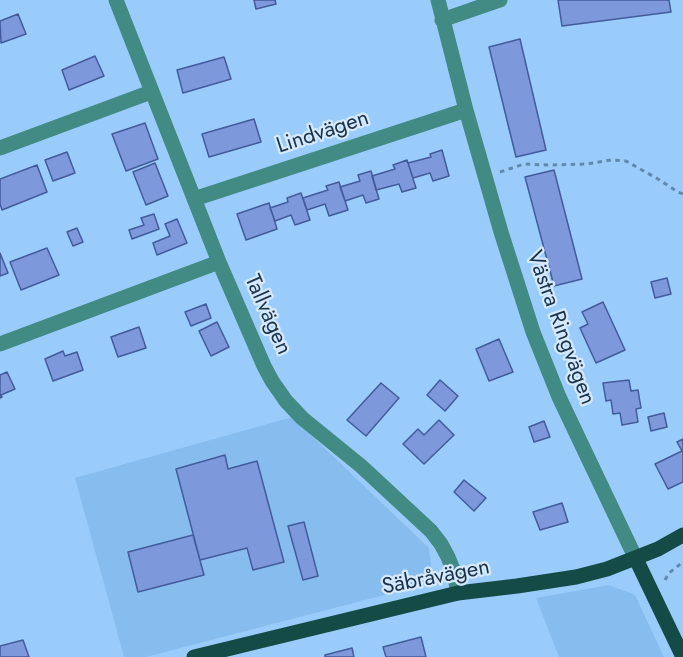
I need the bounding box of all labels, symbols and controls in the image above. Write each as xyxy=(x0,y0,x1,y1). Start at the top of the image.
street label: Lindvägen xyxy=(274,106,372,160)
street label: Västra Ringvägen xyxy=(520,247,600,409)
street label: Tallvägen xyxy=(238,271,296,359)
street label: Säbråvägen xyxy=(380,555,492,601)

